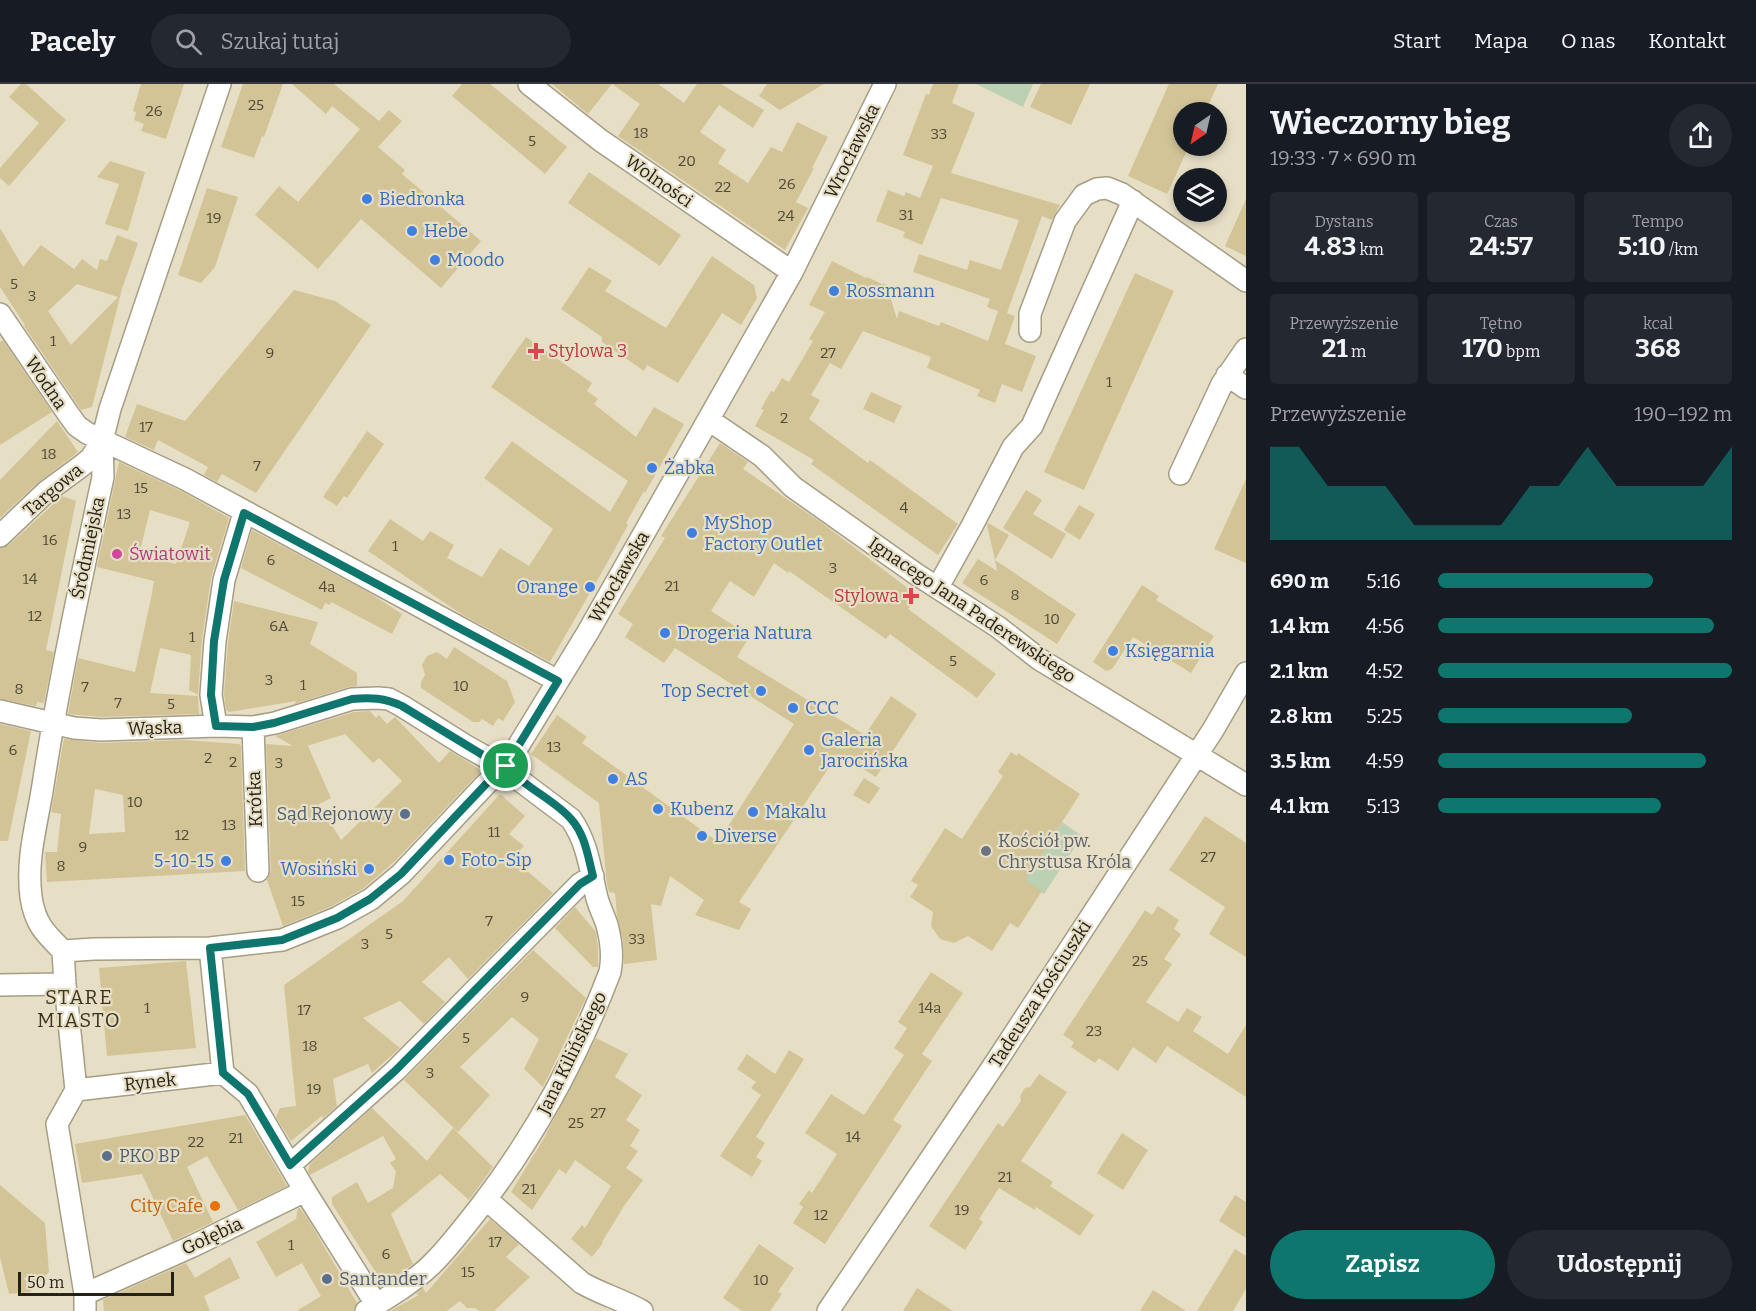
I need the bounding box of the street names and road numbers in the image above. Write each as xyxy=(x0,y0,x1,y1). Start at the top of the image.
street label: Wrocławska xyxy=(820,100,884,202)
street label: Wolności xyxy=(621,150,697,212)
street label: Wodna xyxy=(20,352,72,414)
street label: Targowa xyxy=(19,459,87,521)
street label: Śródmiejska xyxy=(65,495,110,601)
street label: Wrocławska xyxy=(584,527,654,627)
street label: Ignacego Jana Paderewskiego xyxy=(864,532,1080,688)
street label: Wąska xyxy=(127,716,183,740)
street label: Krótka xyxy=(243,770,267,827)
street label: Tadeusza Kościuszki xyxy=(984,916,1096,1072)
street label: Jana Kilińskiego xyxy=(532,988,611,1119)
street label: Rynek xyxy=(123,1068,178,1096)
street label: Gołębia xyxy=(178,1212,246,1260)

